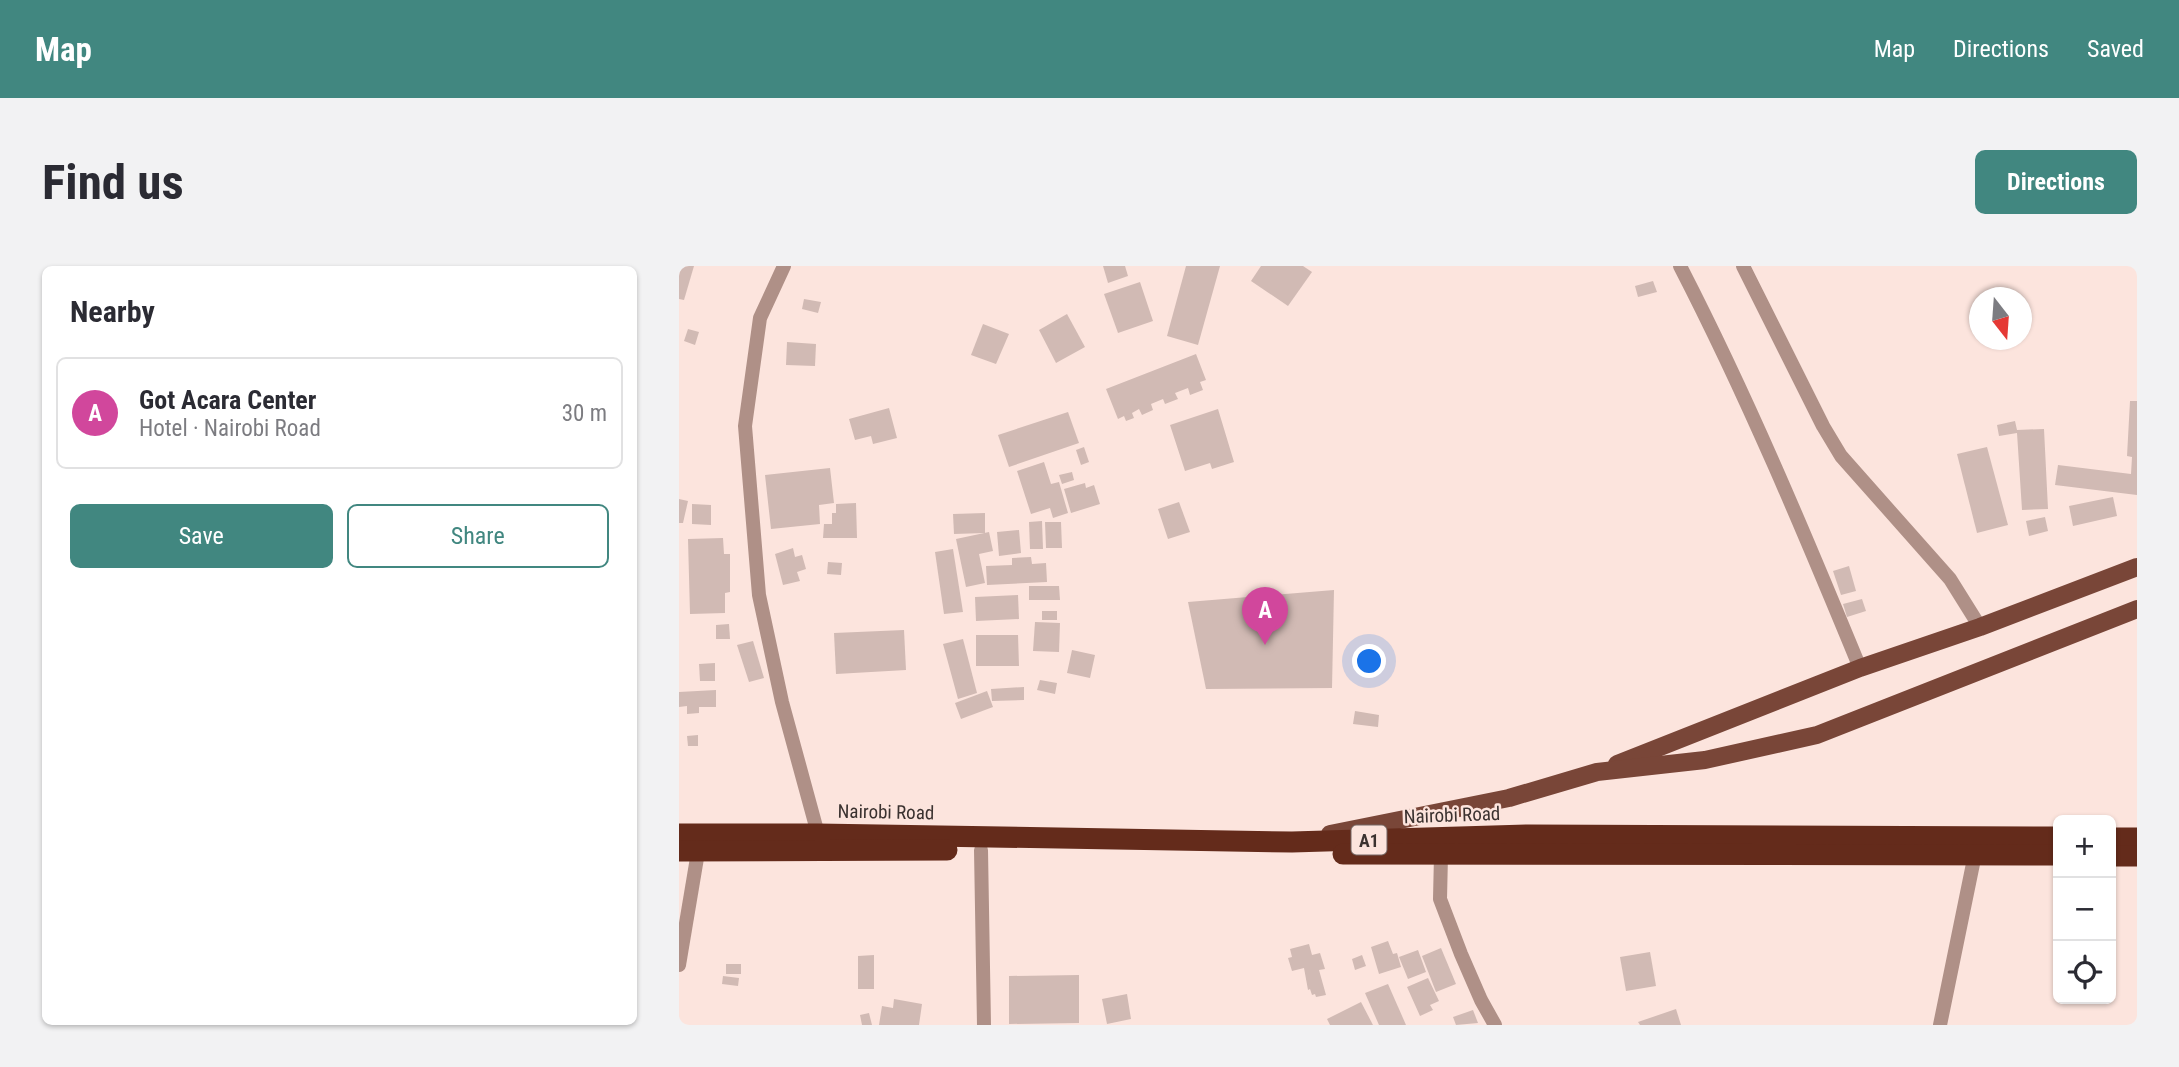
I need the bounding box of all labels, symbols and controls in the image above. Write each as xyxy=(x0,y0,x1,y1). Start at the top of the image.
text: Map xyxy=(35,30,92,69)
text: Map xyxy=(1874,35,1915,63)
text: Directions xyxy=(1953,35,2049,63)
text: Saved xyxy=(2087,35,2144,63)
button: Directions xyxy=(1975,150,2137,214)
text: Find us xyxy=(42,154,184,211)
north arrow xyxy=(1969,287,2032,350)
text: Nearby xyxy=(70,294,155,329)
text: Got Acara Center xyxy=(139,385,316,415)
text: A xyxy=(88,400,102,427)
text: 30 m xyxy=(562,400,607,427)
text: Hotel · Nairobi Road xyxy=(139,415,321,442)
button: Save xyxy=(70,504,333,568)
button: Share xyxy=(347,504,609,568)
pin: A xyxy=(1242,587,1288,645)
your location xyxy=(1352,644,1386,678)
street label: Nairobi Road xyxy=(837,800,935,824)
street label: Nairobi Road xyxy=(1403,802,1501,828)
map controls xyxy=(2053,815,2116,1004)
button: + xyxy=(2053,815,2116,878)
road number: A1 xyxy=(1351,826,1387,854)
button: − xyxy=(2053,878,2116,941)
button: locate xyxy=(2053,941,2116,1004)

